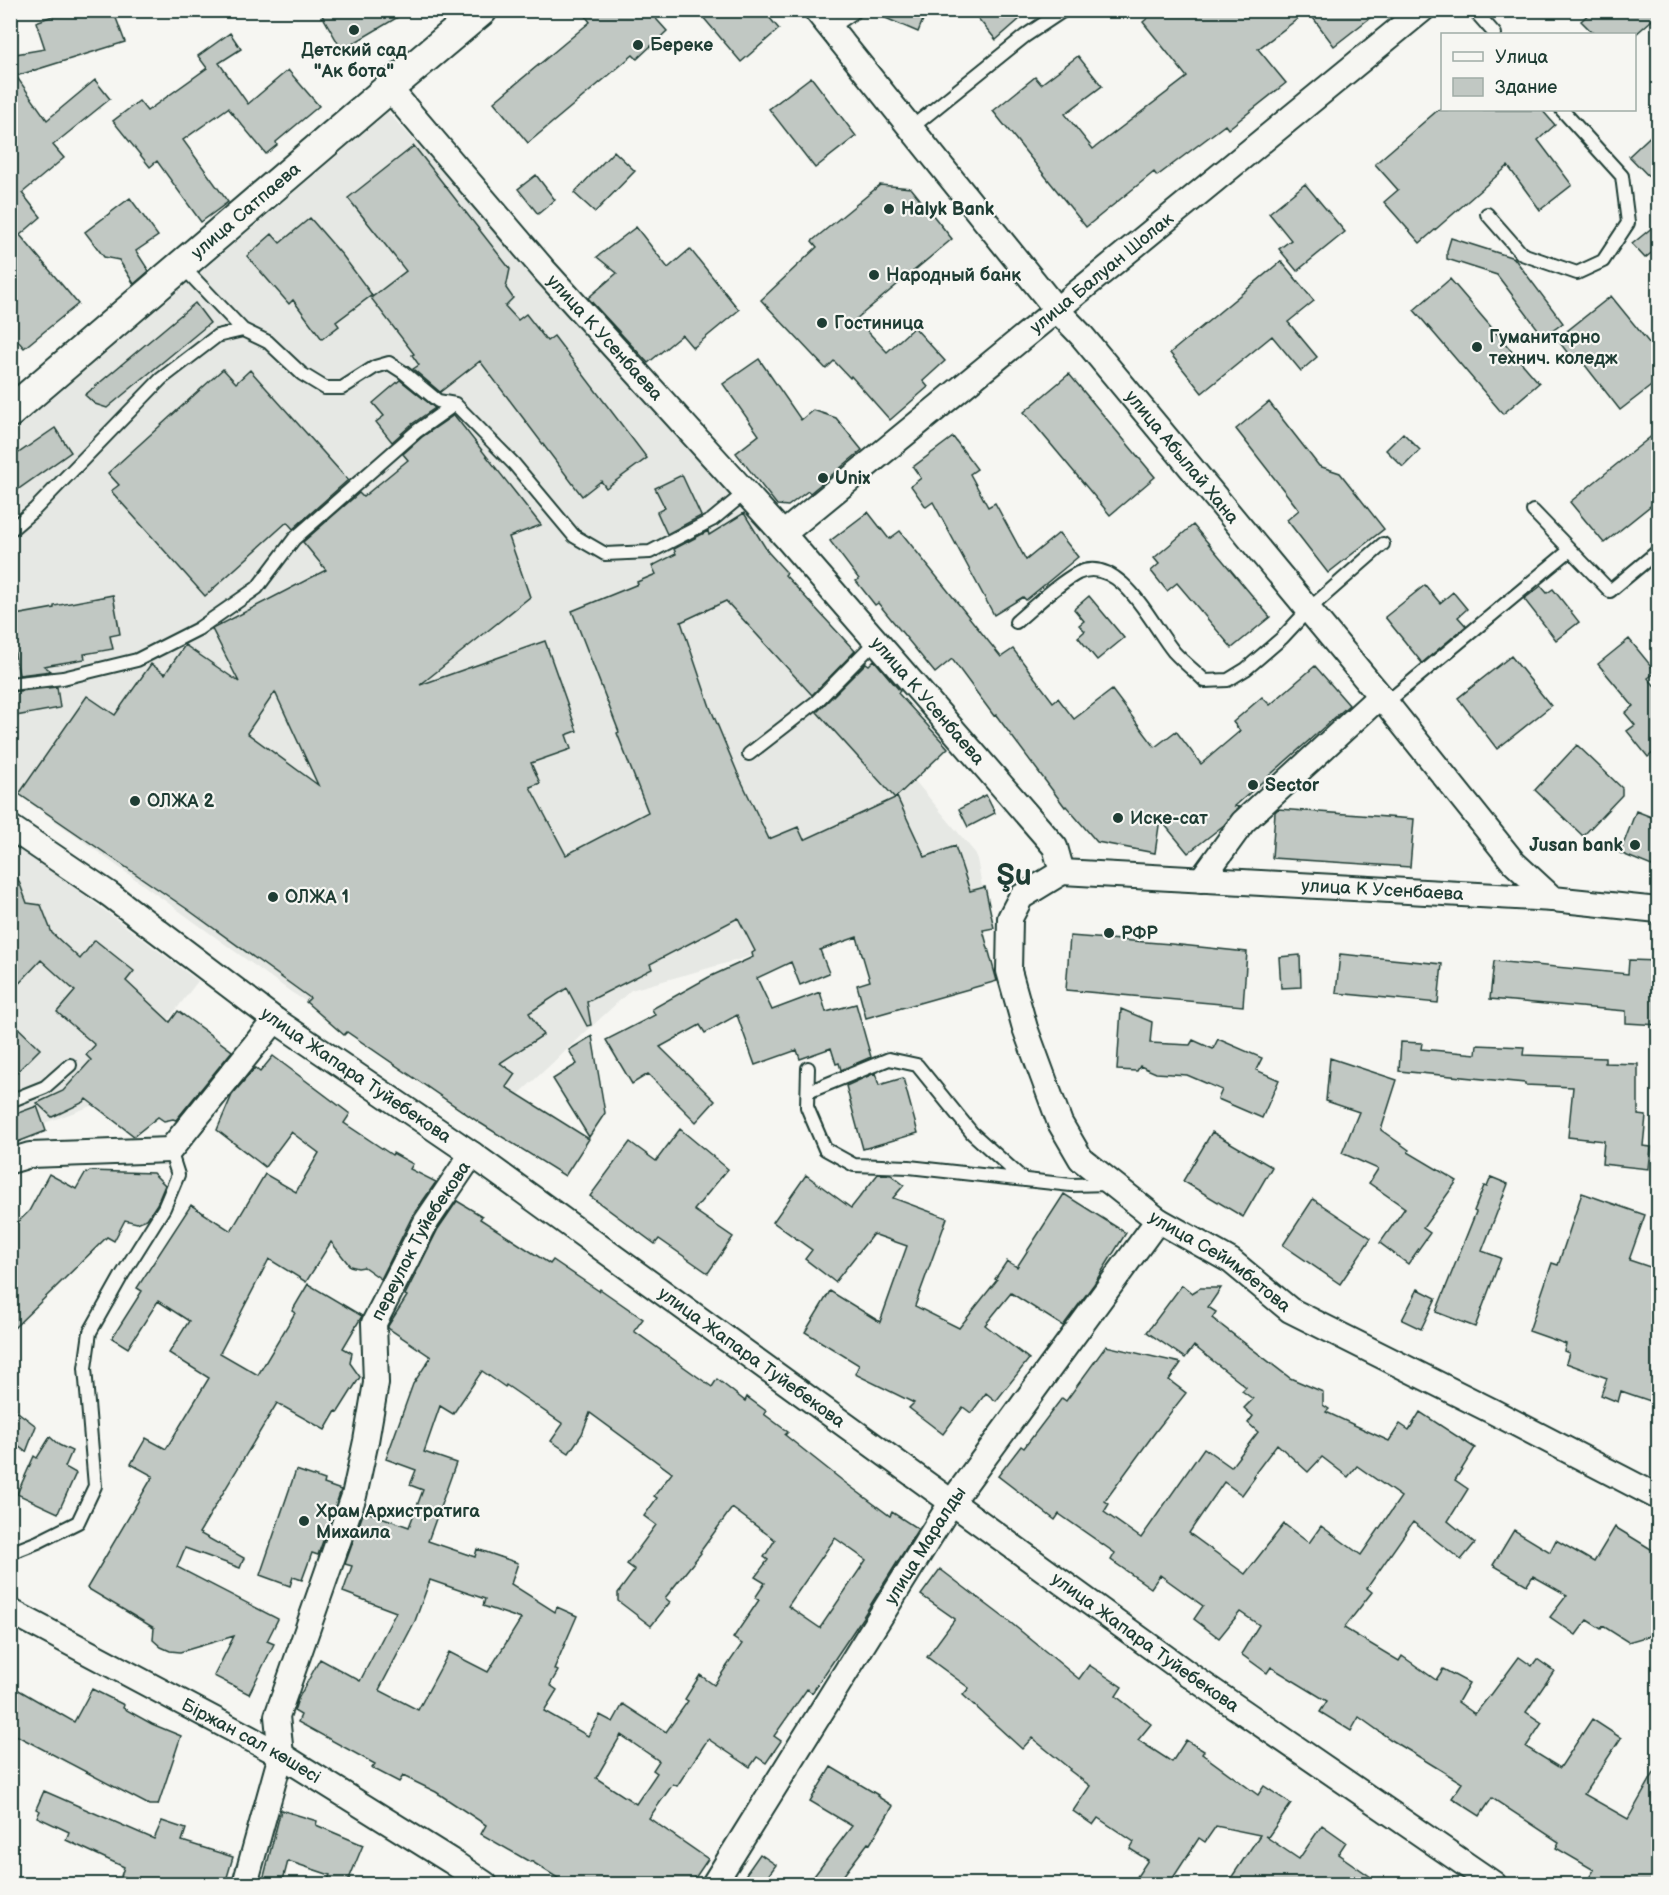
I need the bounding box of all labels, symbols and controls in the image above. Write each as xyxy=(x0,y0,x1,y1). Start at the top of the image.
marker: Детский сад "Ак бота" xyxy=(347,23,361,37)
legend xyxy=(1441,33,1636,111)
place label: Береке xyxy=(650,35,713,56)
marker: Береке xyxy=(631,38,645,52)
place label: Детский сад "Ак бота" xyxy=(301,40,407,82)
text: Улица xyxy=(1495,47,1549,68)
text: Здание xyxy=(1495,77,1557,98)
street label: улица Сатпаева xyxy=(187,158,305,263)
place label: Halyk Bank xyxy=(901,199,995,220)
marker: Halyk Bank xyxy=(882,202,896,216)
street label: улица Балуан Шолак xyxy=(1026,208,1178,338)
place label: Народный банк xyxy=(886,265,1021,286)
marker: Народный банк xyxy=(867,268,881,282)
street label: улица К Усенбаева xyxy=(543,270,668,405)
place label: Гостиница xyxy=(834,313,924,334)
marker: Гостиница xyxy=(815,316,829,330)
place label: Гуманитарно технич. коледж xyxy=(1489,327,1618,369)
marker: Гуманитарно технич. коледж xyxy=(1470,340,1484,354)
street label: улица Абылай Хана xyxy=(1121,386,1244,528)
place label: Unix xyxy=(835,468,870,489)
marker: Unix xyxy=(816,471,830,485)
street label: улица К Усенбаева xyxy=(867,632,989,769)
place label: Sector xyxy=(1265,775,1320,796)
marker: Sector xyxy=(1246,778,1260,792)
place label: ОЛЖА 2 xyxy=(147,791,214,812)
marker: ОЛЖА 2 xyxy=(128,794,142,808)
place label: Иске-сат xyxy=(1130,808,1208,829)
marker: Иске-сат xyxy=(1111,811,1125,825)
place label: Jusan bank xyxy=(1529,835,1624,856)
marker: Jusan bank xyxy=(1628,838,1642,852)
district label: Şu xyxy=(996,858,1032,894)
street label: улица К Усенбаева xyxy=(1301,875,1465,905)
place label: ОЛЖА 1 xyxy=(285,887,349,908)
marker: ОЛЖА 1 xyxy=(266,890,280,904)
place label: РФР xyxy=(1121,923,1158,944)
marker: РФР xyxy=(1102,926,1116,940)
street label: улица Жапара Туйебекова xyxy=(257,1003,456,1147)
street label: переулок Туйебекова xyxy=(367,1157,475,1324)
street label: улица Сейимбетова xyxy=(1145,1207,1295,1317)
street label: улица Жапара Туйебекова xyxy=(654,1282,850,1432)
street label: улица Маралды xyxy=(880,1482,970,1608)
place label: Храм Архистратига Михаила xyxy=(315,1501,480,1543)
marker: Храм Архистратига Михаила xyxy=(297,1514,311,1528)
street label: улица Жапара Туйебекова xyxy=(1048,1568,1244,1717)
street label: Біржан сал көшесі xyxy=(178,1694,325,1788)

